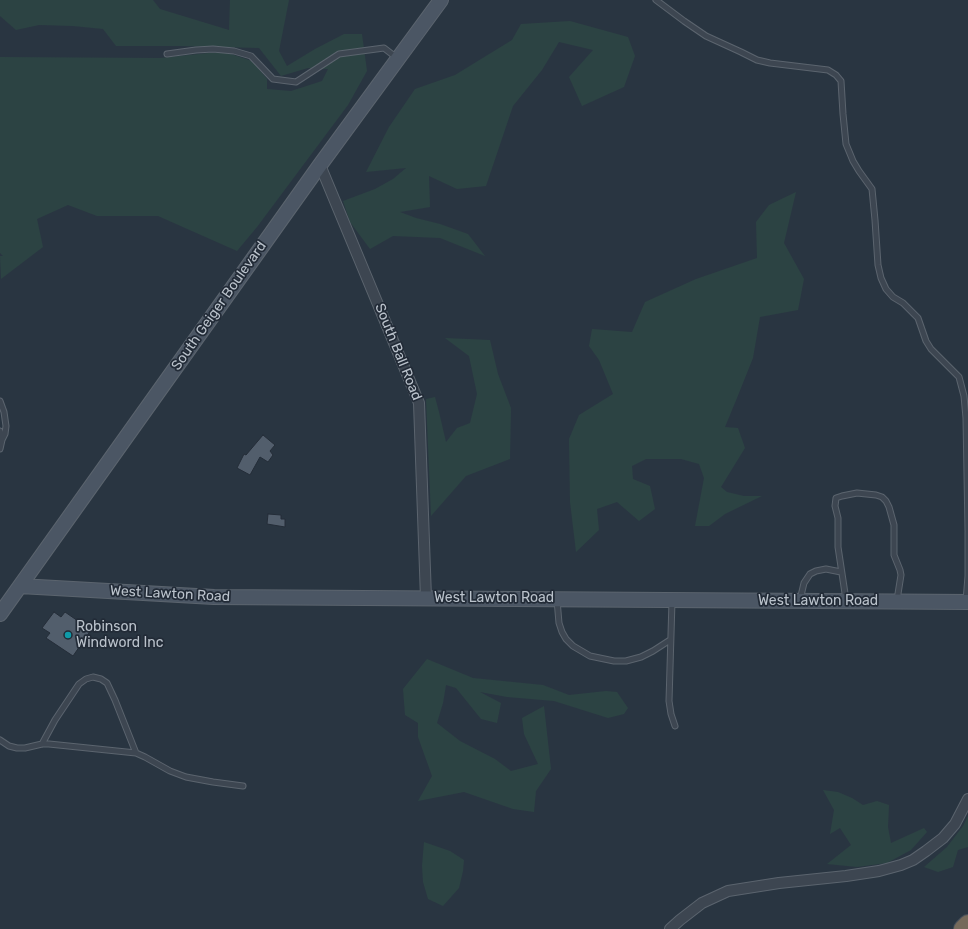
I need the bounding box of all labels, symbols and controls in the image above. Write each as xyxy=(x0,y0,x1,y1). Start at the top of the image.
street label: South Geiger Boulevard xyxy=(168,238,270,374)
street label: South Ball Road xyxy=(371,301,425,403)
street label: West Lawton Road xyxy=(110,582,230,606)
street label: West Lawton Road xyxy=(434,590,554,606)
street label: West Lawton Road xyxy=(758,593,878,609)
place label: Robinson Windword Inc xyxy=(76,619,163,652)
marker: Robinson Windword Inc xyxy=(63,630,73,640)

